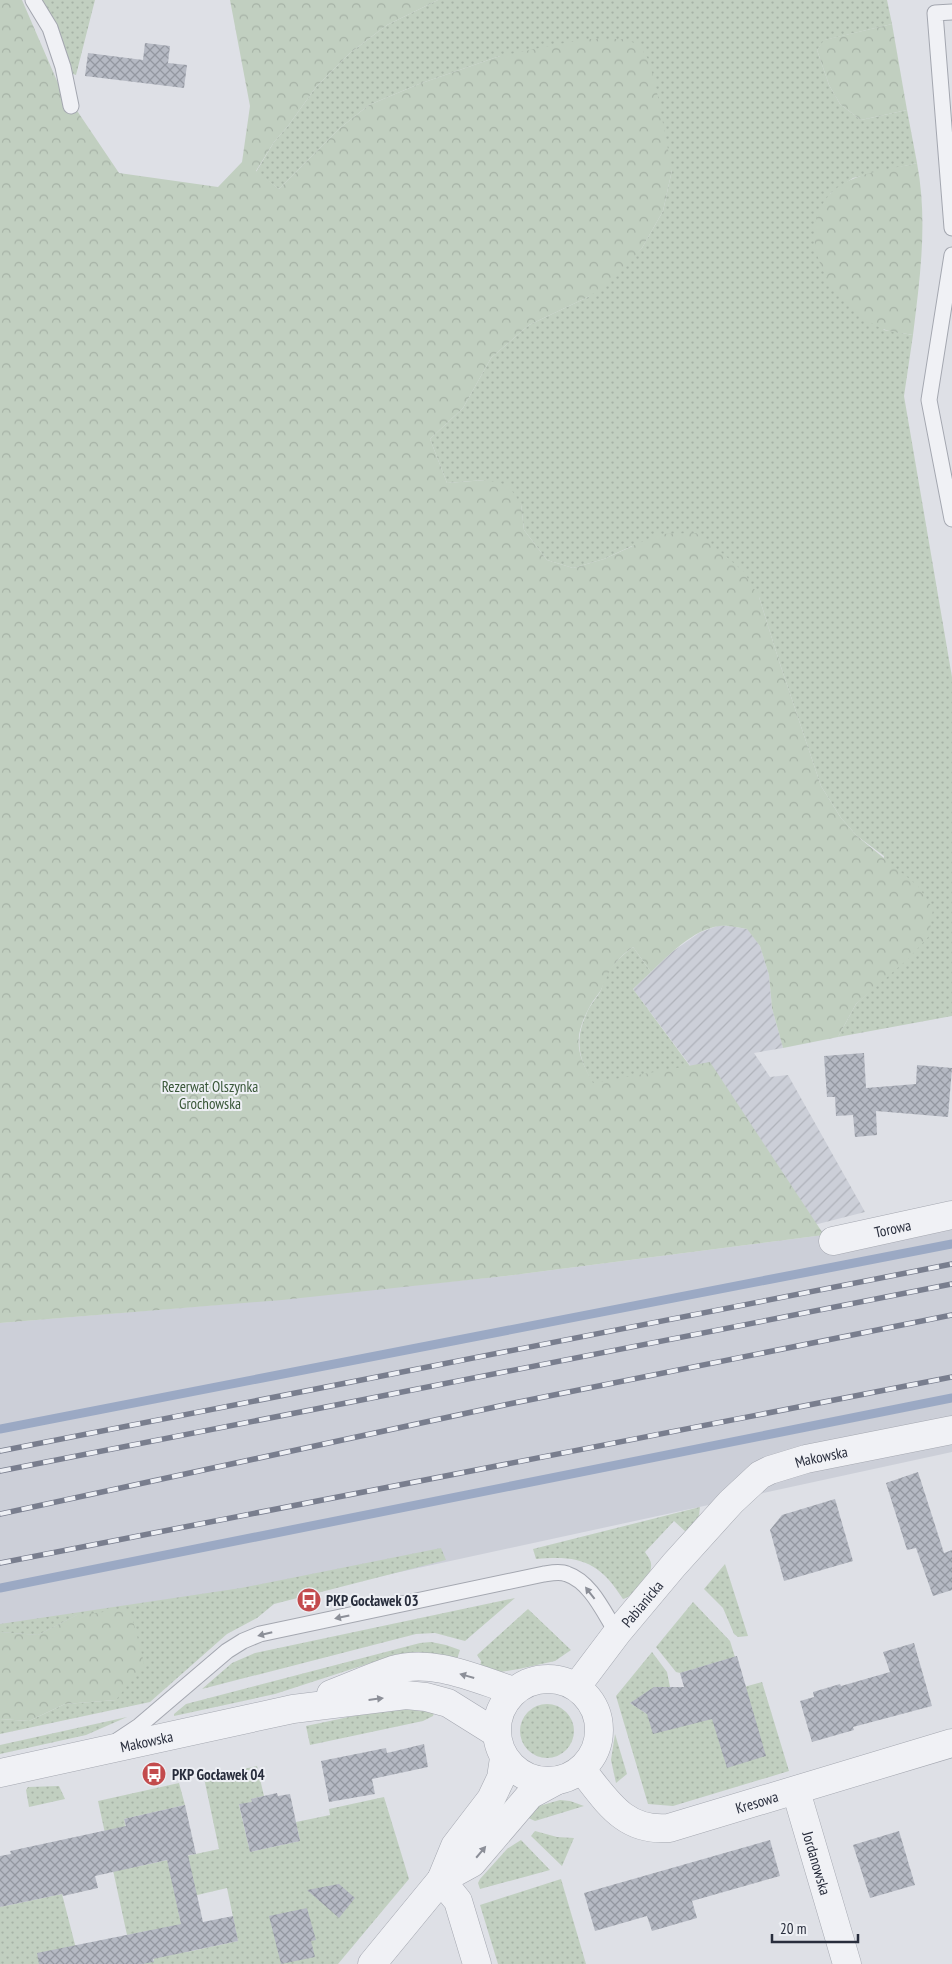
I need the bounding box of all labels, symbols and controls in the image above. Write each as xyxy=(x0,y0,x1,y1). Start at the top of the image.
park label: Rezerwat Olszynka Grochowska xyxy=(162,1077,258,1113)
street label: Torowa xyxy=(872,1215,913,1241)
street label: Makowska xyxy=(792,1441,849,1471)
street label: Pabianicka xyxy=(617,1576,667,1631)
one-way arrow xyxy=(585,1586,596,1599)
bus stop icon: PKP Gocławek 03 xyxy=(296,1587,322,1613)
place label: PKP Gocławek 03 xyxy=(326,1591,419,1610)
one-way arrow xyxy=(334,1614,350,1622)
one-way arrow xyxy=(257,1630,272,1638)
one-way arrow xyxy=(460,1672,475,1680)
one-way arrow xyxy=(368,1695,384,1703)
street label: Makowska xyxy=(118,1726,175,1756)
bus stop icon: PKP Gocławek 04 xyxy=(141,1761,167,1787)
place label: PKP Gocławek 04 xyxy=(172,1765,265,1784)
street label: Kresowa xyxy=(733,1786,780,1817)
street label: Jordanowska xyxy=(799,1828,836,1897)
one-way arrow xyxy=(475,1846,486,1859)
scale bar xyxy=(772,1912,858,1944)
text: 20 m xyxy=(780,1919,806,1938)

